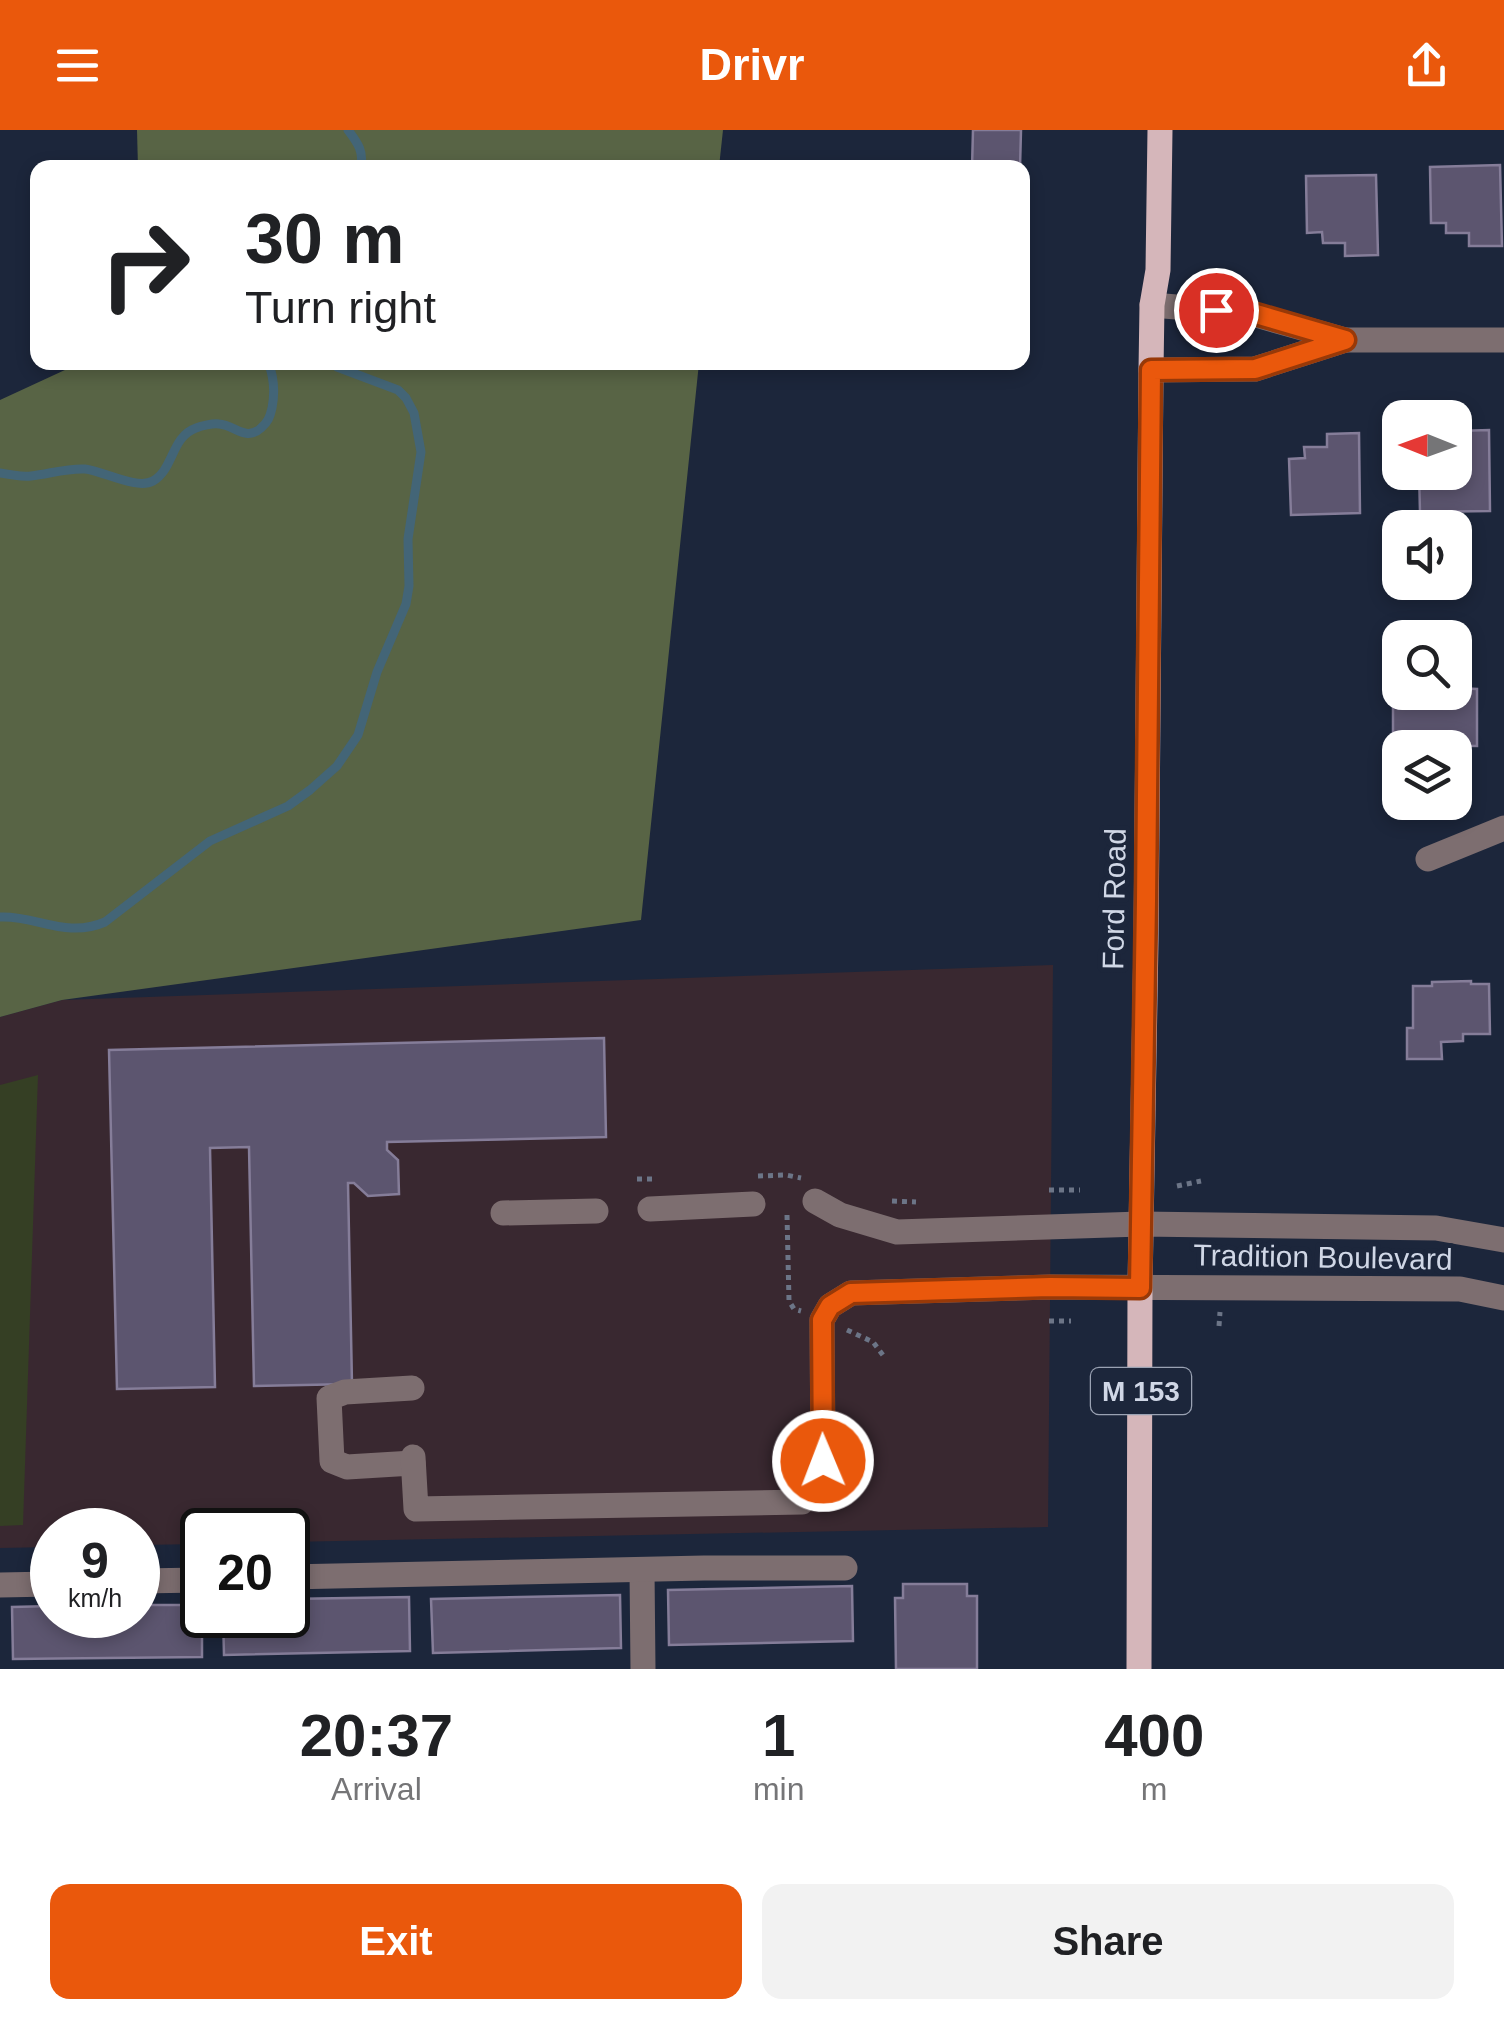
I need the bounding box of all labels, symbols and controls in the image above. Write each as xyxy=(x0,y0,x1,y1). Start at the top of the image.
icon: menu xyxy=(50,38,105,93)
icon: share xyxy=(1399,38,1454,93)
text: Drivr xyxy=(699,39,805,90)
icon: right xyxy=(80,200,210,330)
text: 30 m xyxy=(245,200,405,278)
pin xyxy=(1174,268,1259,353)
text: Turn right xyxy=(245,282,436,333)
icon: arrive xyxy=(1189,283,1244,338)
north arrow xyxy=(1382,400,1472,490)
map controls xyxy=(1382,400,1472,820)
button: sound xyxy=(1382,510,1472,600)
button: search xyxy=(1382,620,1472,710)
button: layers xyxy=(1382,730,1472,820)
street label: Ford Road xyxy=(1096,828,1132,970)
street label: Tradition Boulevard xyxy=(1193,1238,1453,1276)
road number: M 153 xyxy=(1091,1368,1191,1414)
position arrow xyxy=(771,1409,875,1513)
speed limit sign: 20 xyxy=(180,1508,310,1638)
text: 9 xyxy=(81,1533,109,1589)
text: km/h xyxy=(68,1584,122,1612)
text: 20:37 xyxy=(300,1702,453,1769)
text: 1 xyxy=(762,1702,795,1769)
text: 400 xyxy=(1104,1702,1204,1769)
text: Arrival xyxy=(331,1771,422,1807)
text: min xyxy=(753,1771,804,1807)
text: m xyxy=(1141,1771,1168,1807)
button: Exit xyxy=(50,1884,742,1999)
button: Share xyxy=(762,1884,1454,1999)

